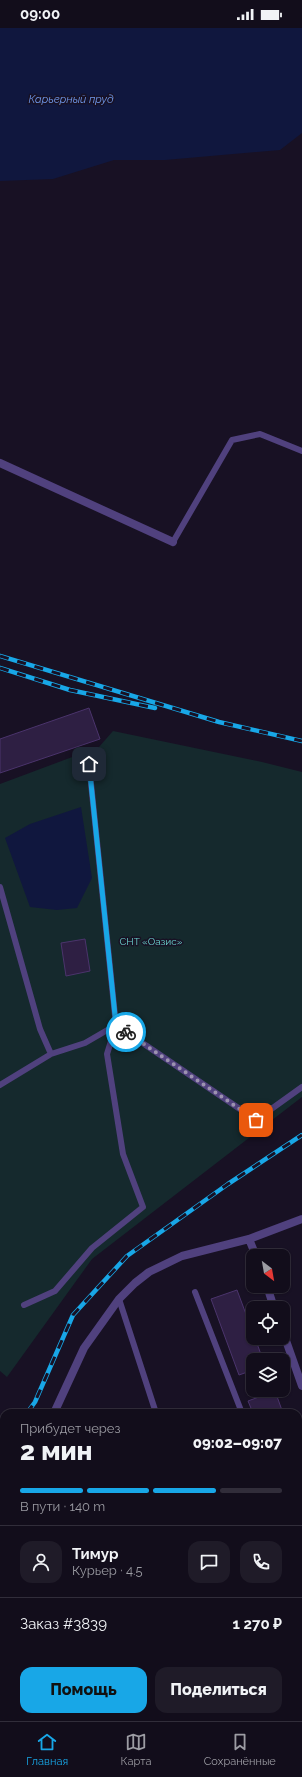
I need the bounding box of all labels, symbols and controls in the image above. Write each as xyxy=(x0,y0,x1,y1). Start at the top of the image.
text: 09:00 xyxy=(20,5,60,23)
water label: Карьерный пруд xyxy=(29,93,114,106)
pin xyxy=(72,747,106,781)
icon: home xyxy=(78,753,100,775)
park label: СНТ «Оазис» xyxy=(119,936,183,947)
courier xyxy=(106,1012,146,1052)
icon: bike xyxy=(115,1021,137,1043)
pin xyxy=(239,1103,273,1137)
icon: bag xyxy=(245,1109,267,1131)
north arrow xyxy=(246,1249,290,1293)
map controls xyxy=(246,1249,290,1397)
button: locate xyxy=(246,1301,290,1345)
button: layers xyxy=(246,1353,290,1397)
text: Прибудет через xyxy=(20,1421,120,1436)
text: 09:02–09:07 xyxy=(193,1434,282,1452)
text: 2 мин xyxy=(20,1436,92,1466)
text: В пути · 140 m xyxy=(20,1499,105,1514)
button: person xyxy=(20,1541,62,1583)
button: chat xyxy=(188,1541,230,1583)
button: phone xyxy=(240,1541,282,1583)
text: Тимур xyxy=(72,1545,118,1563)
text: Курьер · 4.5 xyxy=(72,1563,143,1578)
text: Заказ #3839 xyxy=(20,1615,107,1633)
text: 1 270 ₽ xyxy=(233,1615,282,1633)
button: Помощь xyxy=(20,1667,147,1713)
button: Поделиться xyxy=(155,1667,282,1713)
tab: Главная xyxy=(26,1731,68,1768)
tab: Карта xyxy=(120,1731,151,1768)
tab: Сохранённые xyxy=(204,1731,276,1768)

